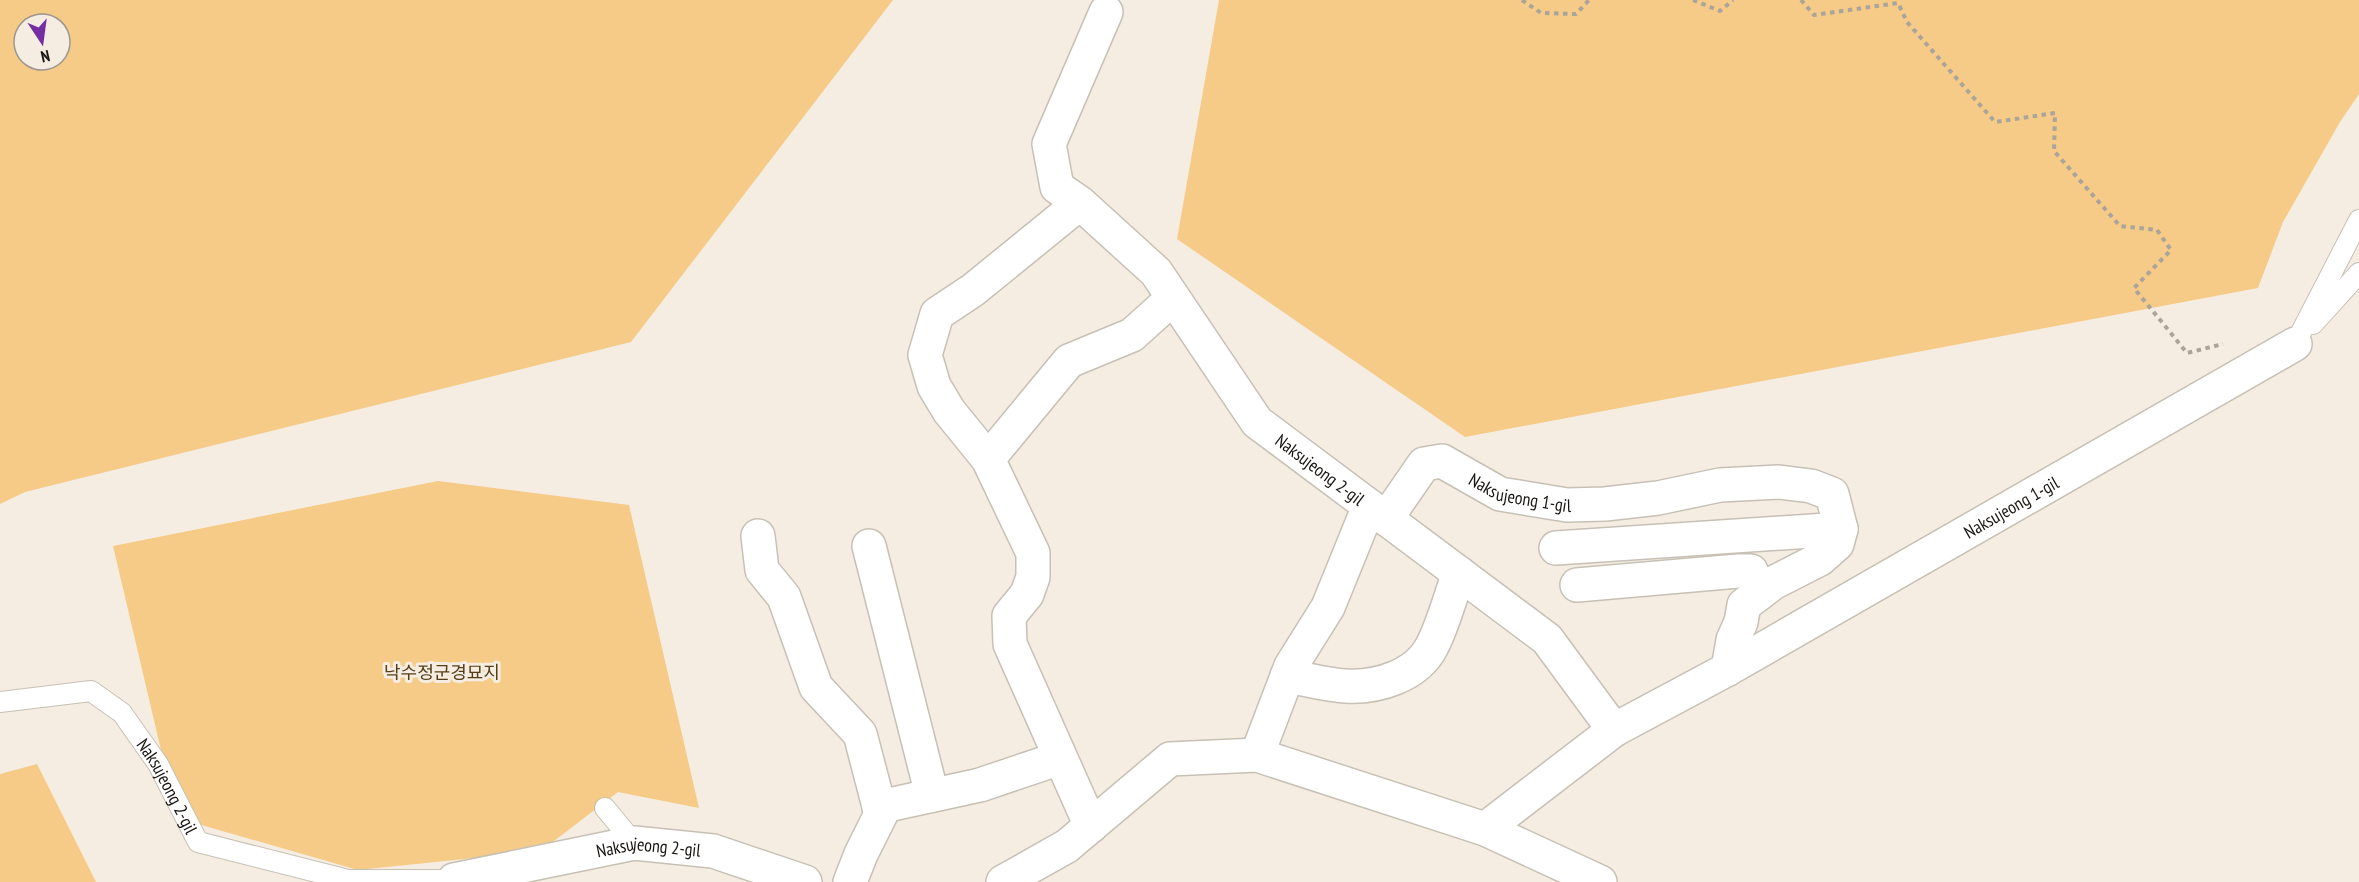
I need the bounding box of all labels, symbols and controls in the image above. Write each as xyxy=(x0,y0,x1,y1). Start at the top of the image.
north arrow xyxy=(12,12,72,72)
text: N xyxy=(39,46,52,67)
street label: Naksujeong 2-gil xyxy=(1271,429,1370,511)
street label: Naksujeong 1-gil xyxy=(1465,467,1572,517)
street label: Naksujeong 1-gil xyxy=(1959,470,2063,543)
park label: 낙수정군경묘지 xyxy=(384,661,500,684)
street label: Naksujeong 2-gil xyxy=(132,734,204,838)
street label: Naksujeong 2-gil xyxy=(594,831,703,862)

